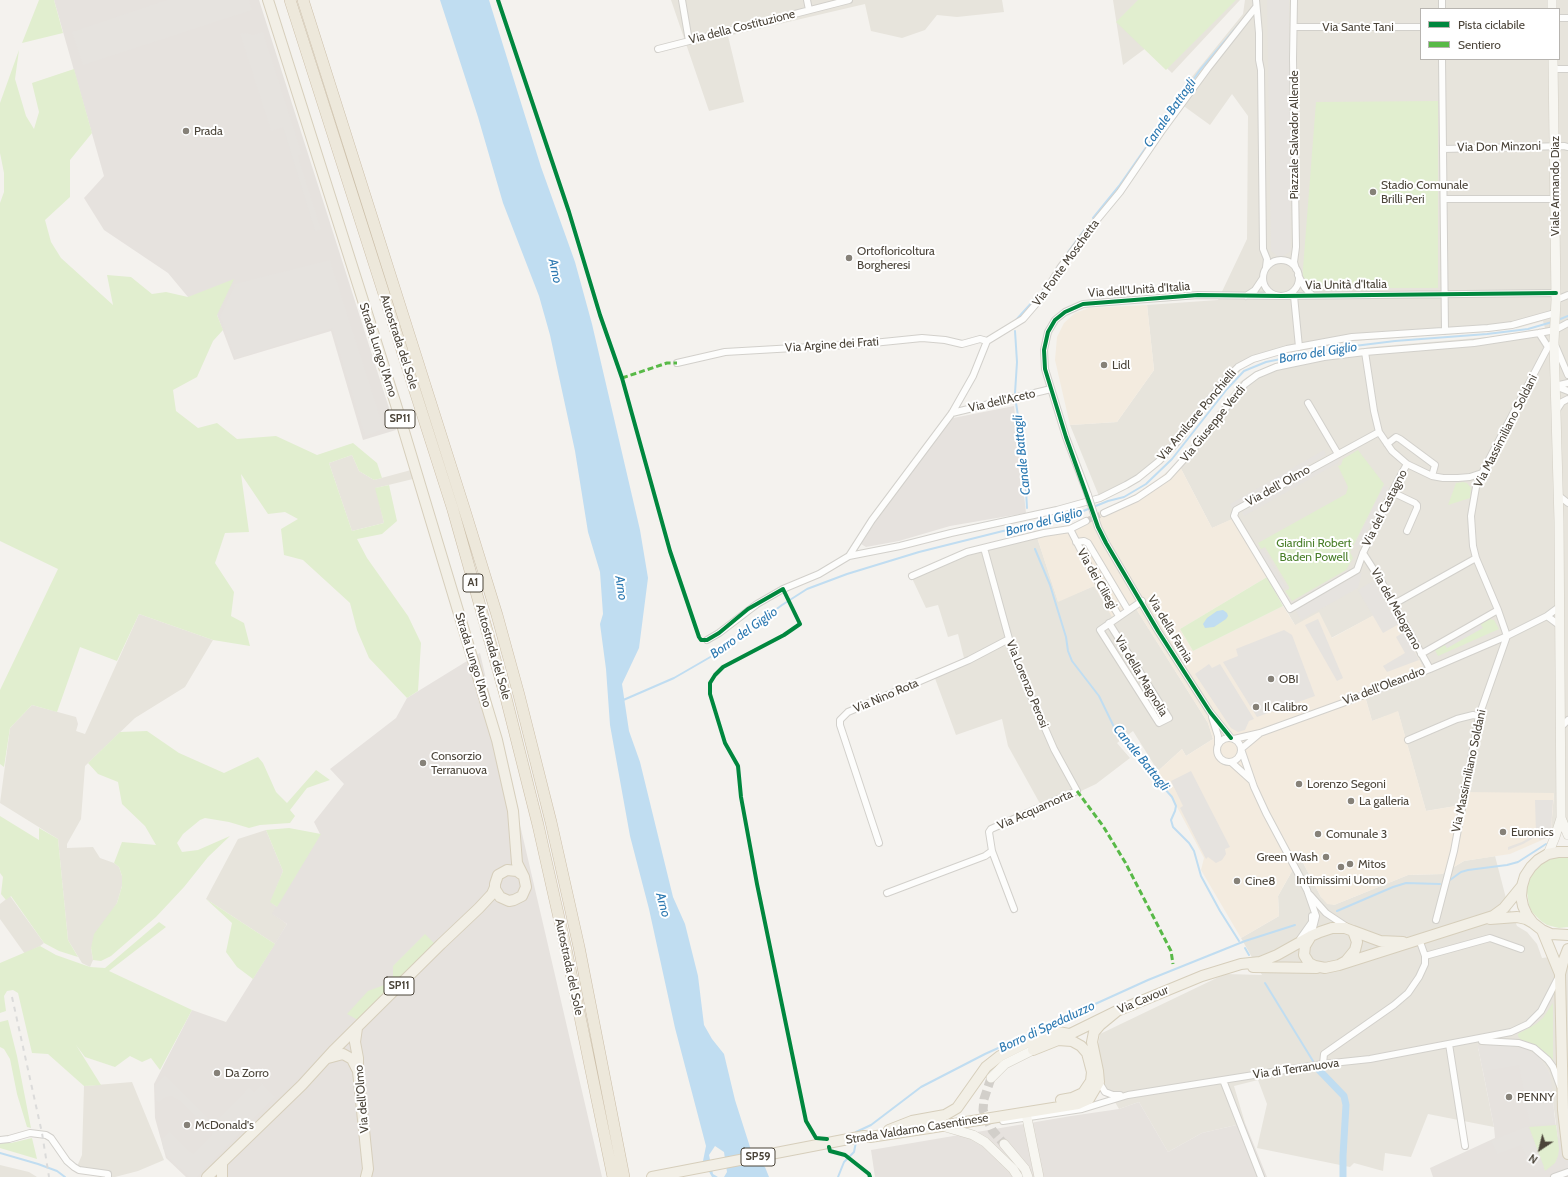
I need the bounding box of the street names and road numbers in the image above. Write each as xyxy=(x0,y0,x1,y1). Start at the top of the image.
street label: Via della Costituzione xyxy=(687,7,797,47)
street label: Via Sante Tani xyxy=(1322,20,1394,34)
street label: Piazzale Salvador Allende xyxy=(1287,70,1301,200)
street label: Viale Armando Diaz xyxy=(1548,136,1562,236)
street label: Via Don Minzoni xyxy=(1457,139,1541,155)
street label: Via Fonte Moschetta xyxy=(1030,217,1102,309)
street label: Via Unità d'Italia xyxy=(1305,277,1387,293)
street label: Via dell'Unità d'Italia xyxy=(1088,279,1190,301)
street label: Autostrada del Sole xyxy=(377,293,421,391)
street label: Strada Lungo l'Arno xyxy=(356,301,400,399)
street label: Via Argine dei Frati xyxy=(785,335,879,355)
street label: Via Amilcare Ponchielli xyxy=(1155,366,1239,464)
street label: Via Massimiliano Soldani xyxy=(1471,372,1541,490)
street label: Via Giuseppe Verdi xyxy=(1178,383,1248,465)
street label: Via dell'Aceto xyxy=(967,386,1037,416)
road number: SP11 xyxy=(385,410,415,428)
street label: Via dell' Olmo xyxy=(1243,462,1313,510)
street label: Via del Castagno xyxy=(1359,467,1411,549)
street label: Via dei Ciliegi xyxy=(1074,546,1120,612)
street label: Via del Melograno xyxy=(1368,566,1424,652)
road number: A1 xyxy=(463,574,483,592)
street label: Via della Farnia xyxy=(1144,593,1196,665)
street label: Autostrada del Sole xyxy=(472,603,514,701)
street label: Strada Lungo l'Arno xyxy=(452,611,494,709)
street label: Via della Magnolia xyxy=(1111,633,1171,719)
street label: Via Lorenzo Perosi xyxy=(1003,638,1051,730)
street label: Via dell'Oleandro xyxy=(1341,664,1427,708)
street label: Via Nino Rota xyxy=(851,676,921,716)
street label: Via Massimiliano Soldani xyxy=(1449,708,1489,834)
street label: Via Acquamorta xyxy=(995,787,1075,833)
street label: Autostrada del Sole xyxy=(552,917,586,1017)
road number: SP11 xyxy=(384,977,414,995)
street label: Via Cavour xyxy=(1115,983,1171,1017)
street label: Via di Terranuova xyxy=(1252,1056,1340,1082)
street label: Via dell'Olmo xyxy=(352,1064,372,1134)
street label: Strada Valdarno Casentinese xyxy=(845,1111,989,1147)
road number: SP59 xyxy=(741,1148,775,1166)

